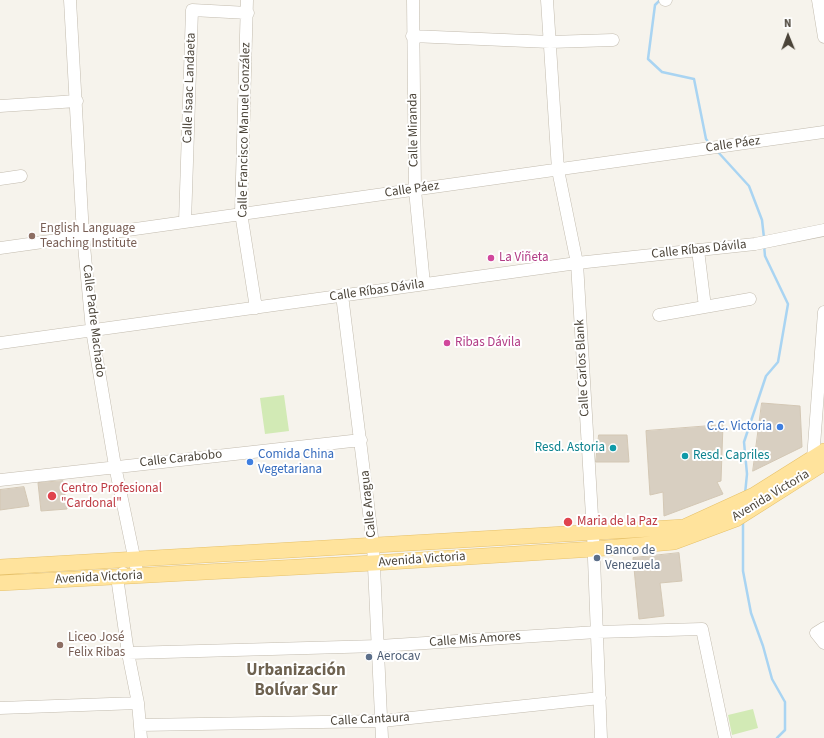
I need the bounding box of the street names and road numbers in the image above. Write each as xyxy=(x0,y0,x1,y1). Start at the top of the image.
street label: Calle Isaac Landaeta xyxy=(180,32,200,144)
street label: Calle Francisco Manuel González xyxy=(236,42,254,218)
street label: Calle Miranda xyxy=(406,93,422,167)
street label: Calle Páez xyxy=(705,133,761,157)
street label: Calle Páez xyxy=(384,178,440,202)
street label: Calle Ríbas Dávila xyxy=(651,237,747,263)
street label: Calle Padre Machado xyxy=(78,264,108,378)
street label: Calle Ríbas Dávila xyxy=(329,277,425,305)
street label: Calle Carlos Blank xyxy=(573,319,593,417)
street label: Calle Carabobo xyxy=(139,447,223,471)
street label: Avenida Victoria xyxy=(730,467,812,525)
street label: Calle Aragua xyxy=(358,470,380,538)
street label: Avenida Victoria xyxy=(378,549,466,571)
street label: Avenida Victoria xyxy=(55,568,143,588)
street label: Calle Mis Amores xyxy=(429,629,521,651)
street label: Calle Cantaura xyxy=(330,710,410,730)

